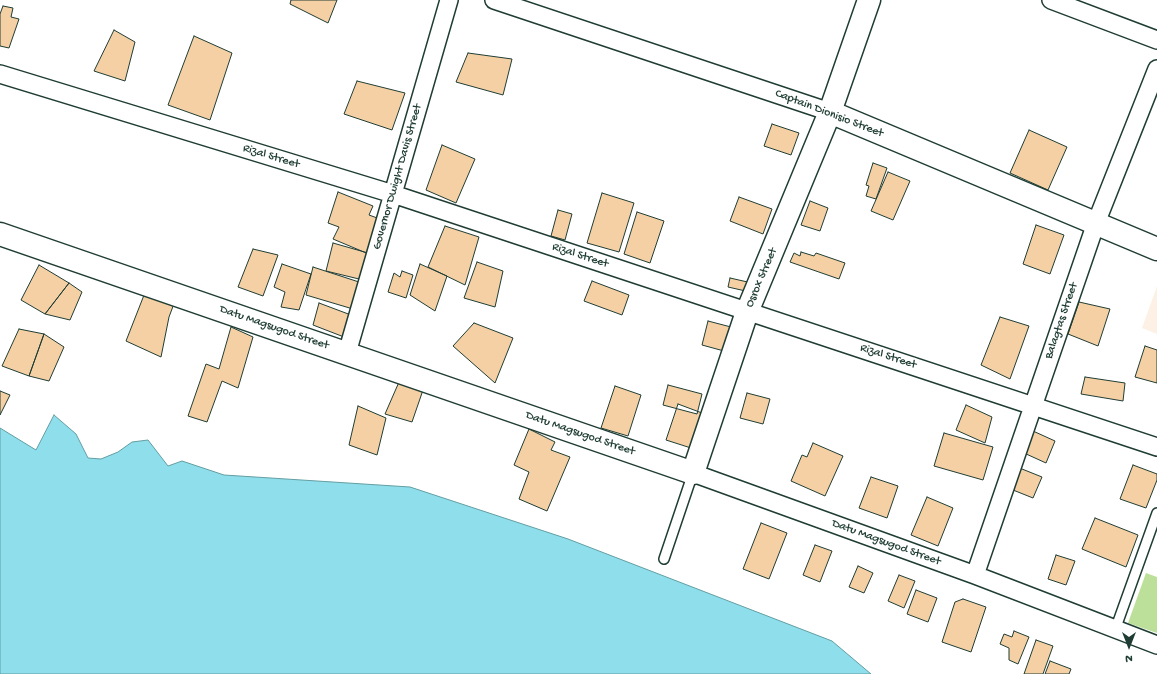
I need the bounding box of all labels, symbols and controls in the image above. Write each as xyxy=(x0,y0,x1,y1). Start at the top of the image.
street label: Captain Dionisio Street xyxy=(773,87,885,141)
street label: Governor Dwight Davis Street xyxy=(370,102,426,252)
street label: Rizal Street xyxy=(241,142,301,172)
street label: Rizal Street xyxy=(550,240,610,272)
street label: Osrox Street xyxy=(743,246,781,310)
street label: Balagtas Street xyxy=(1042,281,1082,361)
street label: Datu Magsugod Street xyxy=(217,303,331,353)
street label: Rizal Street xyxy=(858,341,918,373)
street label: Datu Magsugod Street xyxy=(523,409,637,459)
street label: Datu Magsugod Street xyxy=(830,517,942,569)
north arrow xyxy=(1109,626,1149,666)
text: N xyxy=(1125,652,1133,664)

